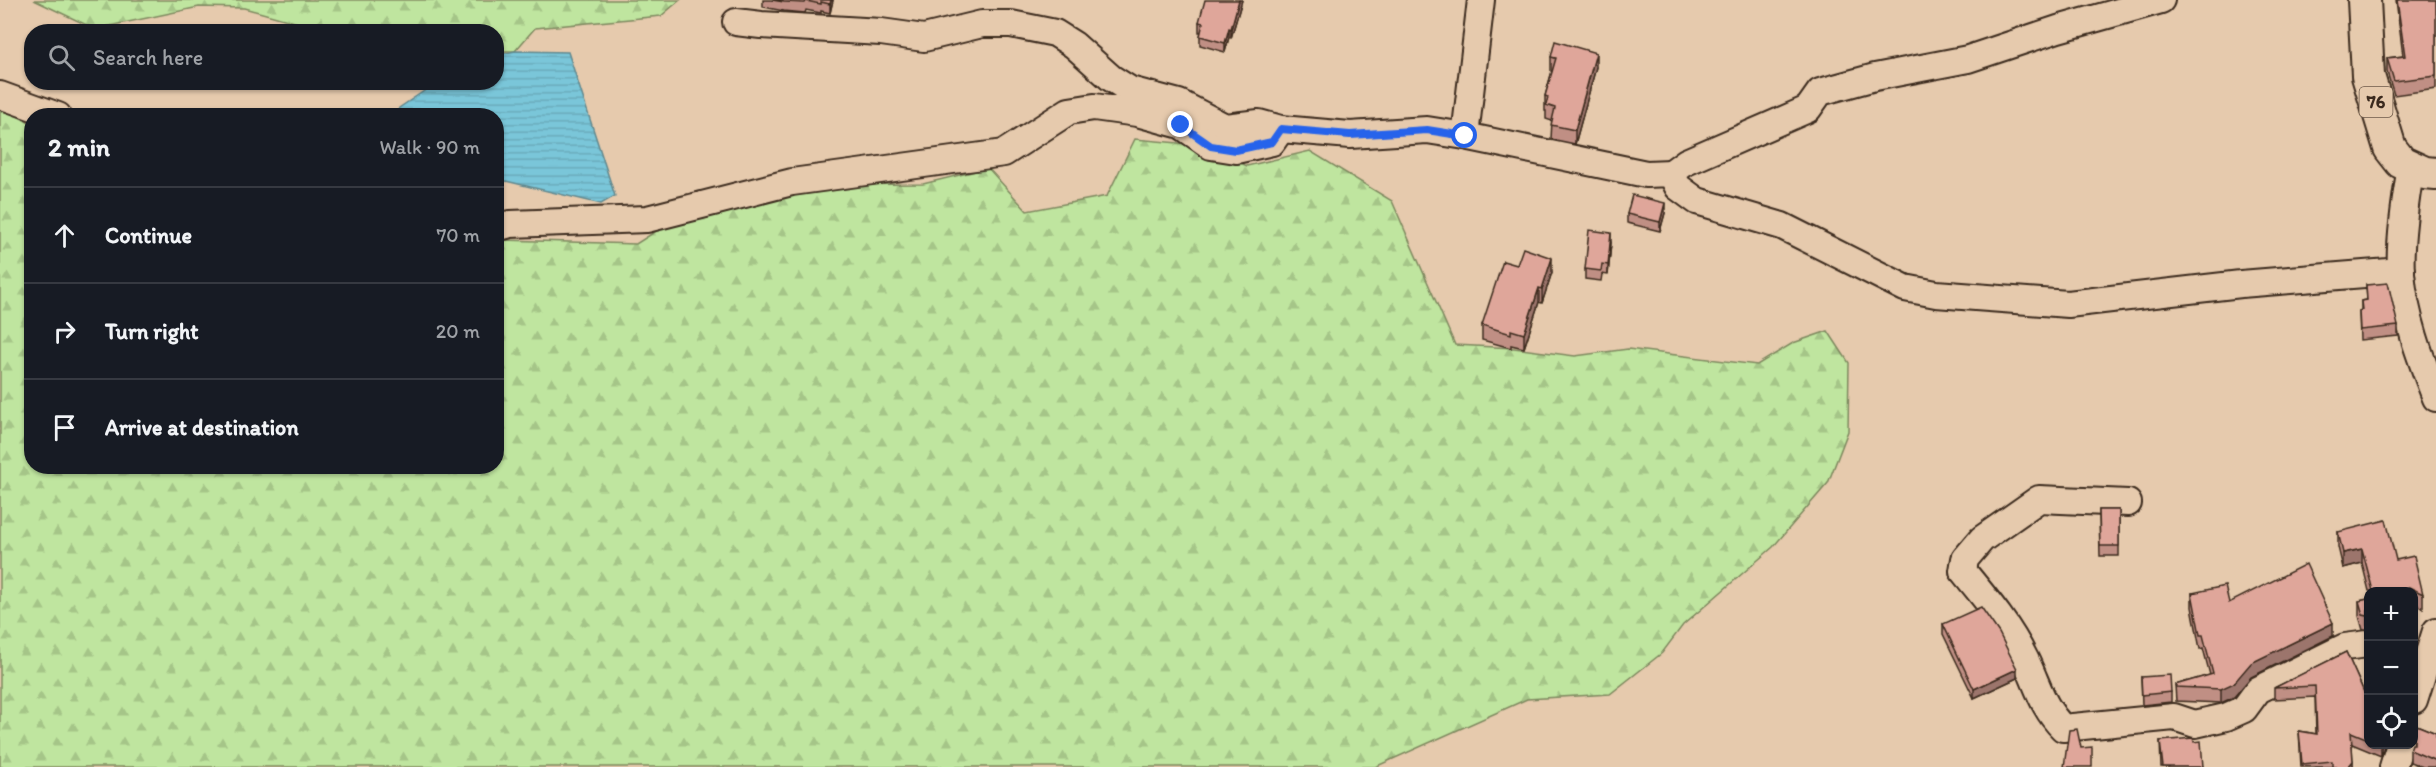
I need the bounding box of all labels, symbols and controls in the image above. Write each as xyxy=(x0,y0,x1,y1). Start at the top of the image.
search box xyxy=(24,24,504,90)
icon: search xyxy=(45,41,78,74)
text: Search here xyxy=(93,44,203,71)
road number: 76 xyxy=(2360,87,2392,117)
route end xyxy=(1167,111,1193,137)
route start xyxy=(1451,122,1477,148)
text: 2 min xyxy=(48,131,110,163)
text: Walk · 90 m xyxy=(379,135,480,159)
icon: ahead xyxy=(48,219,81,252)
text: Continue xyxy=(105,222,192,249)
text: 70 m xyxy=(436,223,480,247)
icon: right xyxy=(48,315,81,348)
text: Turn right xyxy=(105,318,199,345)
text: 20 m xyxy=(436,319,480,343)
icon: arrive xyxy=(48,411,81,444)
text: Arrive at destination xyxy=(105,414,299,441)
map controls xyxy=(2364,587,2418,749)
button: + xyxy=(2364,587,2418,641)
button: − xyxy=(2364,641,2418,695)
button: locate xyxy=(2364,695,2418,749)

